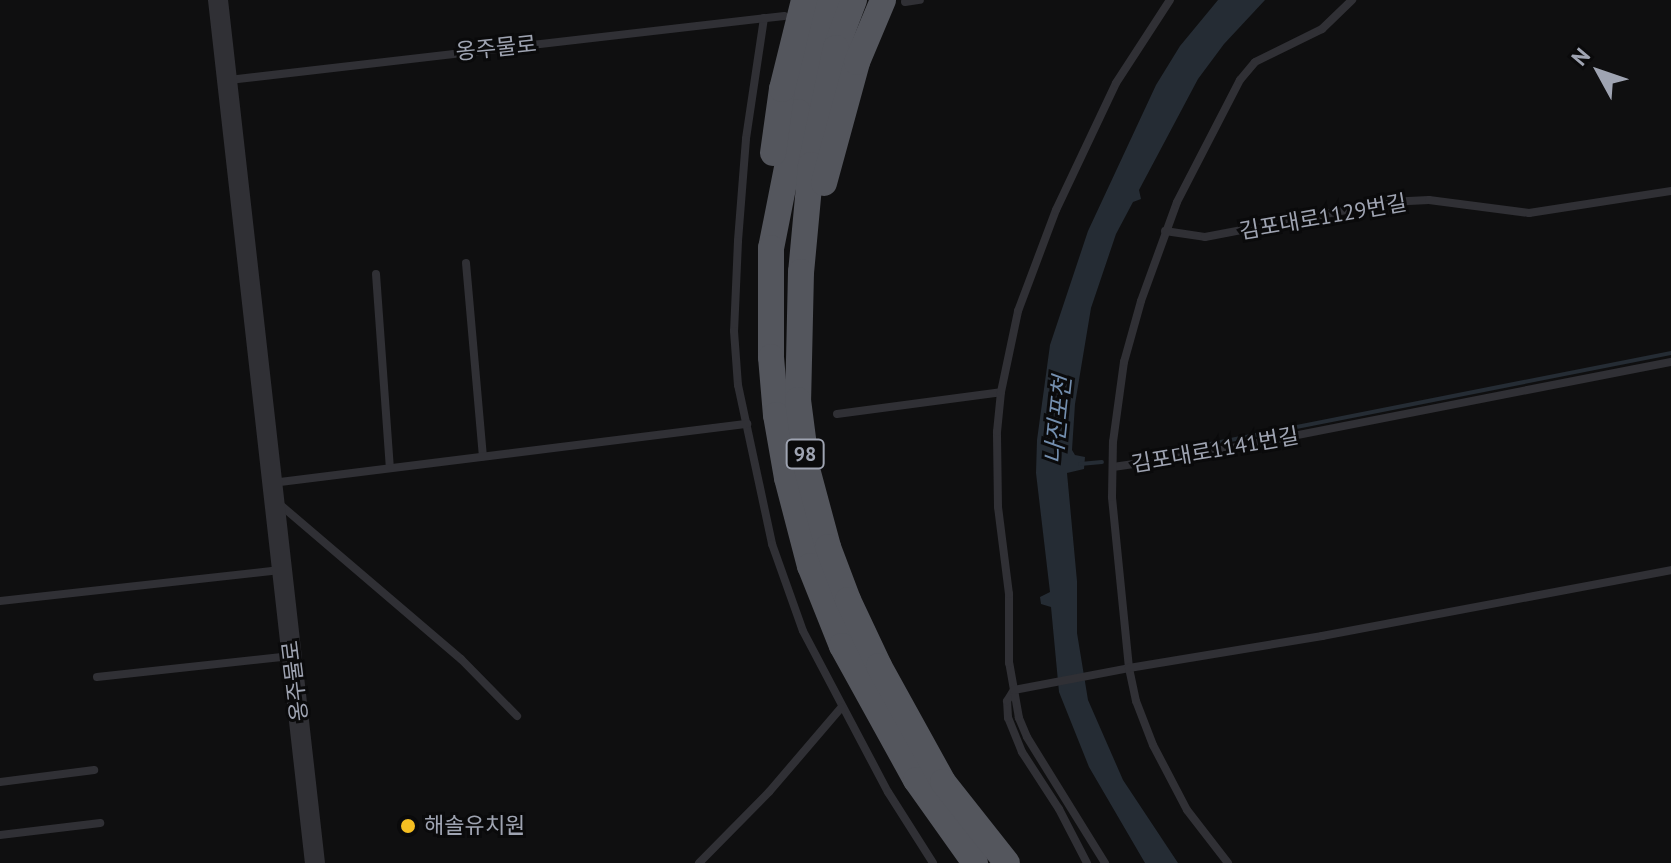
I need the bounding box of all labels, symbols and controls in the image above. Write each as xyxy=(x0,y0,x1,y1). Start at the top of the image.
street label: 옹주물로 xyxy=(454,31,538,65)
north arrow xyxy=(1559,32,1639,112)
text: N xyxy=(1565,42,1596,71)
street label: 김포대로1129번길 xyxy=(1237,189,1409,245)
water label: 나진포천 xyxy=(1039,375,1077,465)
street label: 김포대로1141번길 xyxy=(1129,422,1301,478)
road number: 98 xyxy=(785,438,825,470)
street label: 옹주물로 xyxy=(277,639,313,723)
place label: 해솔유치원 xyxy=(424,813,525,839)
marker: 해솔유치원 xyxy=(399,817,417,835)

